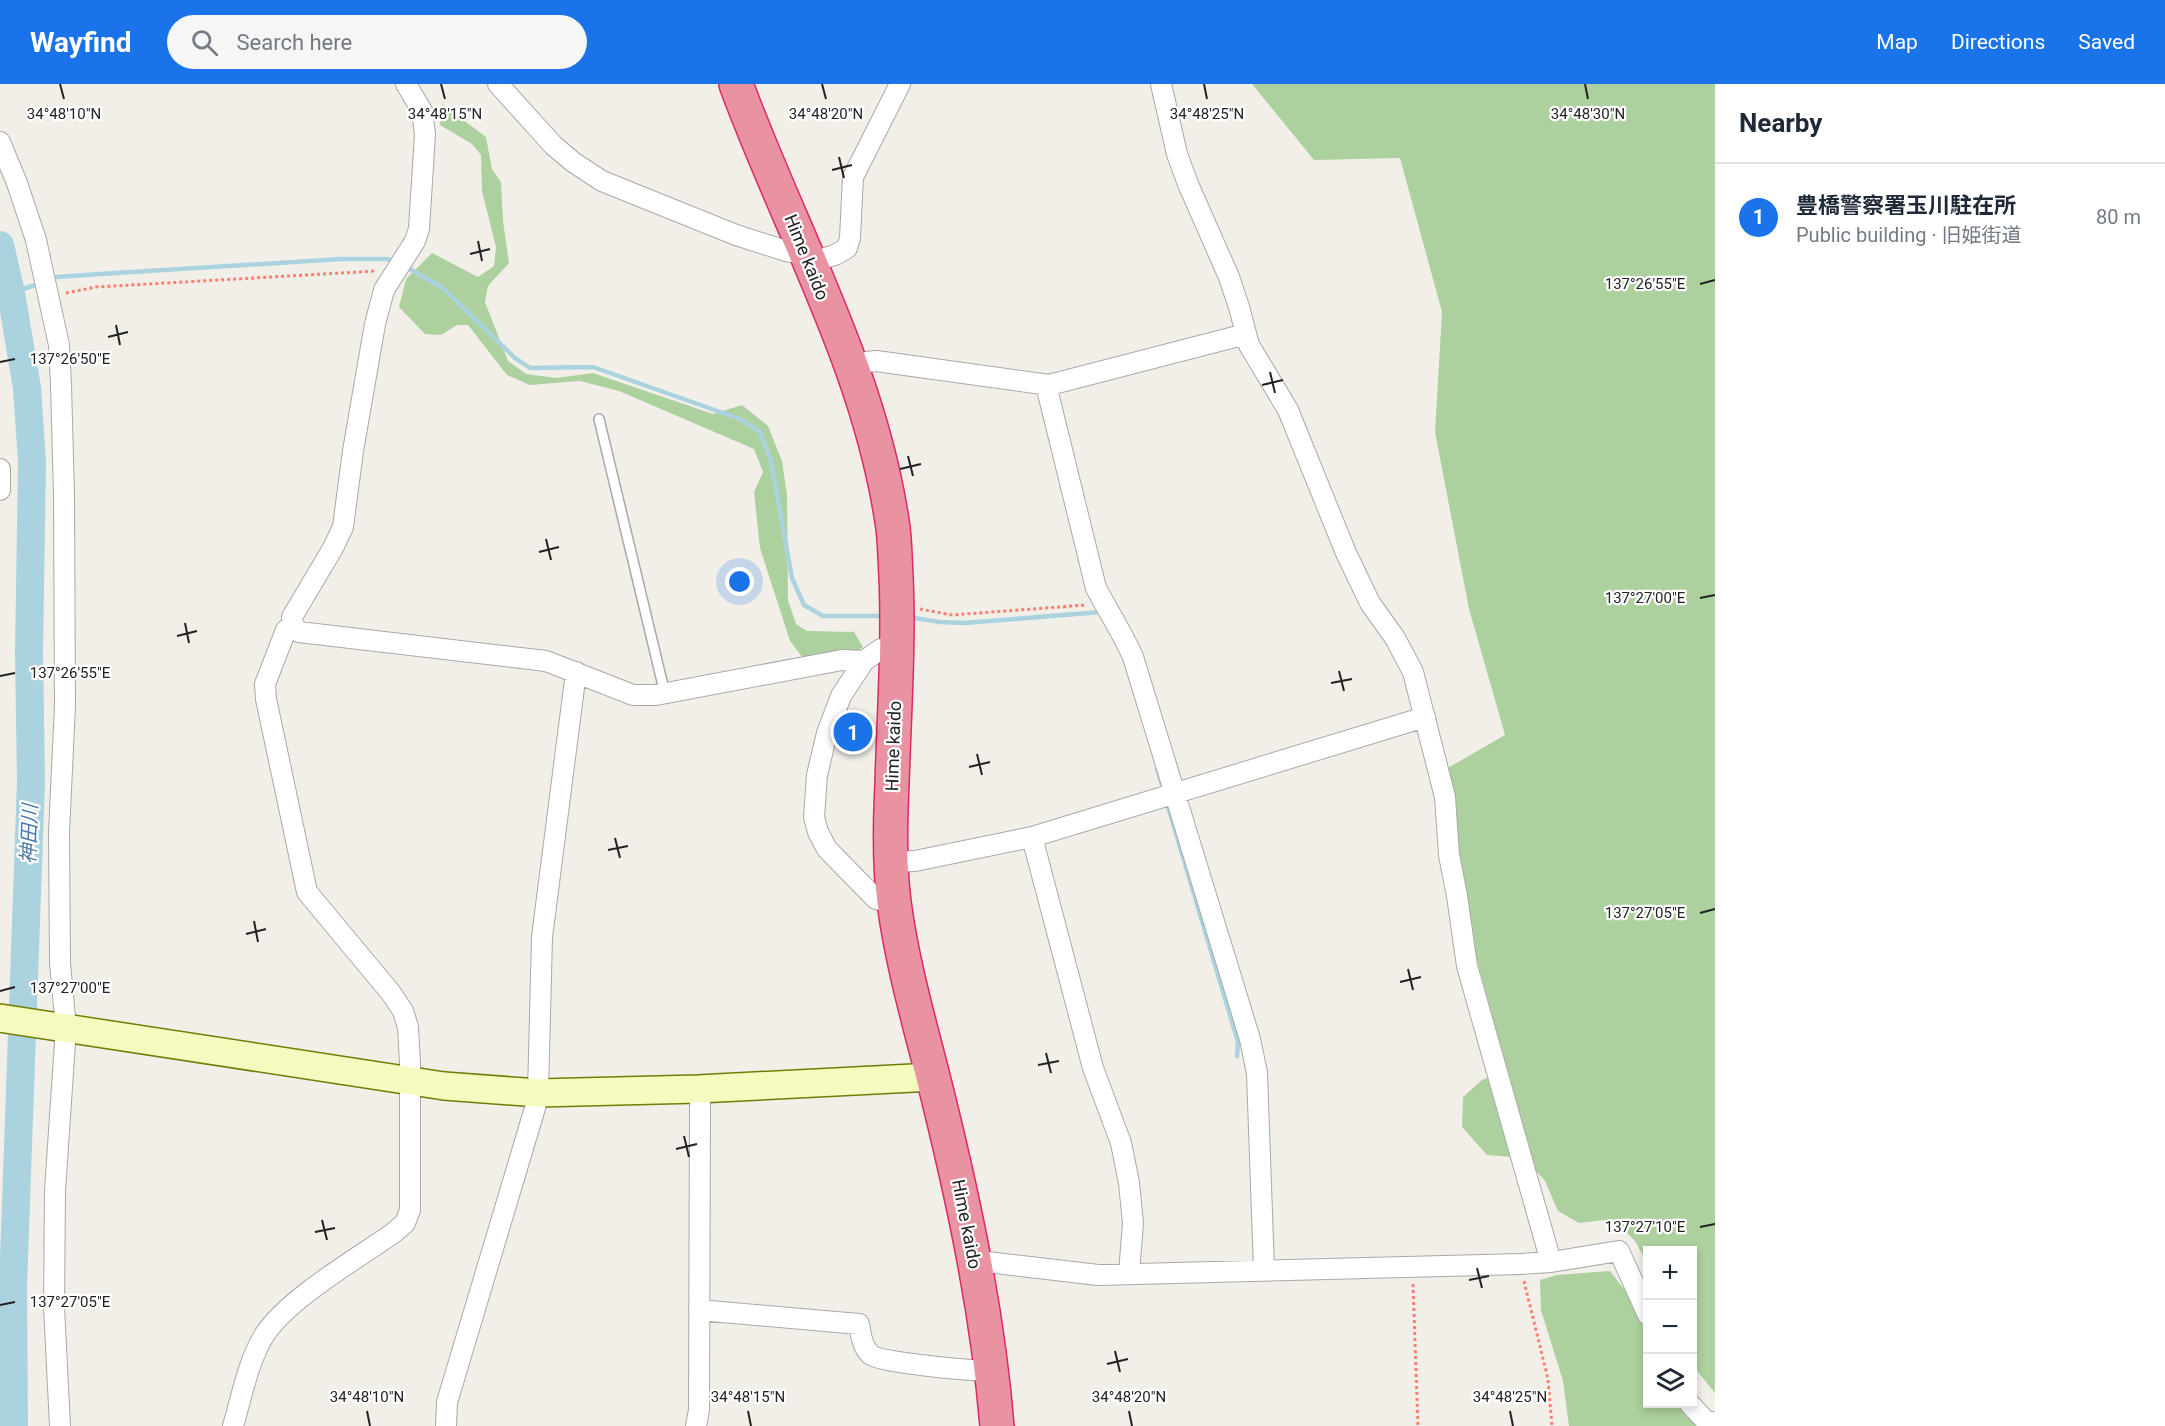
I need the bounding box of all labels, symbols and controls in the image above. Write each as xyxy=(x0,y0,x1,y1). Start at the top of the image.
search box xyxy=(167,15,587,69)
text: Wayfind xyxy=(30,26,131,59)
icon: search xyxy=(188,26,221,59)
text: Search here xyxy=(236,30,352,55)
text: Map xyxy=(1876,30,1918,54)
text: Directions xyxy=(1951,30,2045,54)
text: Saved xyxy=(2078,30,2135,54)
text: 34°48'10"N xyxy=(27,105,101,123)
text: 34°48'15"N xyxy=(408,105,482,123)
text: 34°48'20"N xyxy=(789,105,863,123)
text: 34°48'25"N xyxy=(1170,105,1244,123)
text: 34°48'30"N xyxy=(1551,105,1625,123)
text: Nearby xyxy=(1739,108,1822,138)
text: 豊橋警察署玉川駐在所 xyxy=(1796,193,2016,218)
text: 1 xyxy=(1753,205,1764,229)
text: 80 m xyxy=(2096,205,2141,229)
street label: Hime kaido xyxy=(780,211,834,303)
text: Public building · 旧姫街道 xyxy=(1796,223,2022,247)
text: 137°26'55"E xyxy=(1605,275,1686,293)
text: 137°26'50"E xyxy=(30,350,111,368)
your location xyxy=(725,567,754,596)
text: 137°27'00"E xyxy=(1605,589,1686,607)
text: 137°26'55"E xyxy=(30,664,111,682)
street label: Hime kaido xyxy=(881,700,905,792)
pin: 1 xyxy=(834,710,872,754)
water label: 神田川 xyxy=(16,802,42,864)
text: 137°27'05"E xyxy=(1605,904,1686,922)
text: 137°27'00"E xyxy=(30,979,111,997)
street label: Hime kaido xyxy=(948,1177,986,1271)
text: 137°27'10"E xyxy=(1605,1218,1686,1236)
map controls xyxy=(1643,1246,1697,1408)
button: + xyxy=(1643,1246,1697,1300)
text: 137°27'05"E xyxy=(30,1293,111,1311)
button: − xyxy=(1643,1300,1697,1354)
button: layers xyxy=(1643,1354,1697,1408)
text: 34°48'10"N xyxy=(330,1388,404,1406)
text: 34°48'15"N xyxy=(711,1388,785,1406)
text: 34°48'20"N xyxy=(1092,1388,1166,1406)
text: 34°48'25"N xyxy=(1473,1388,1547,1406)

